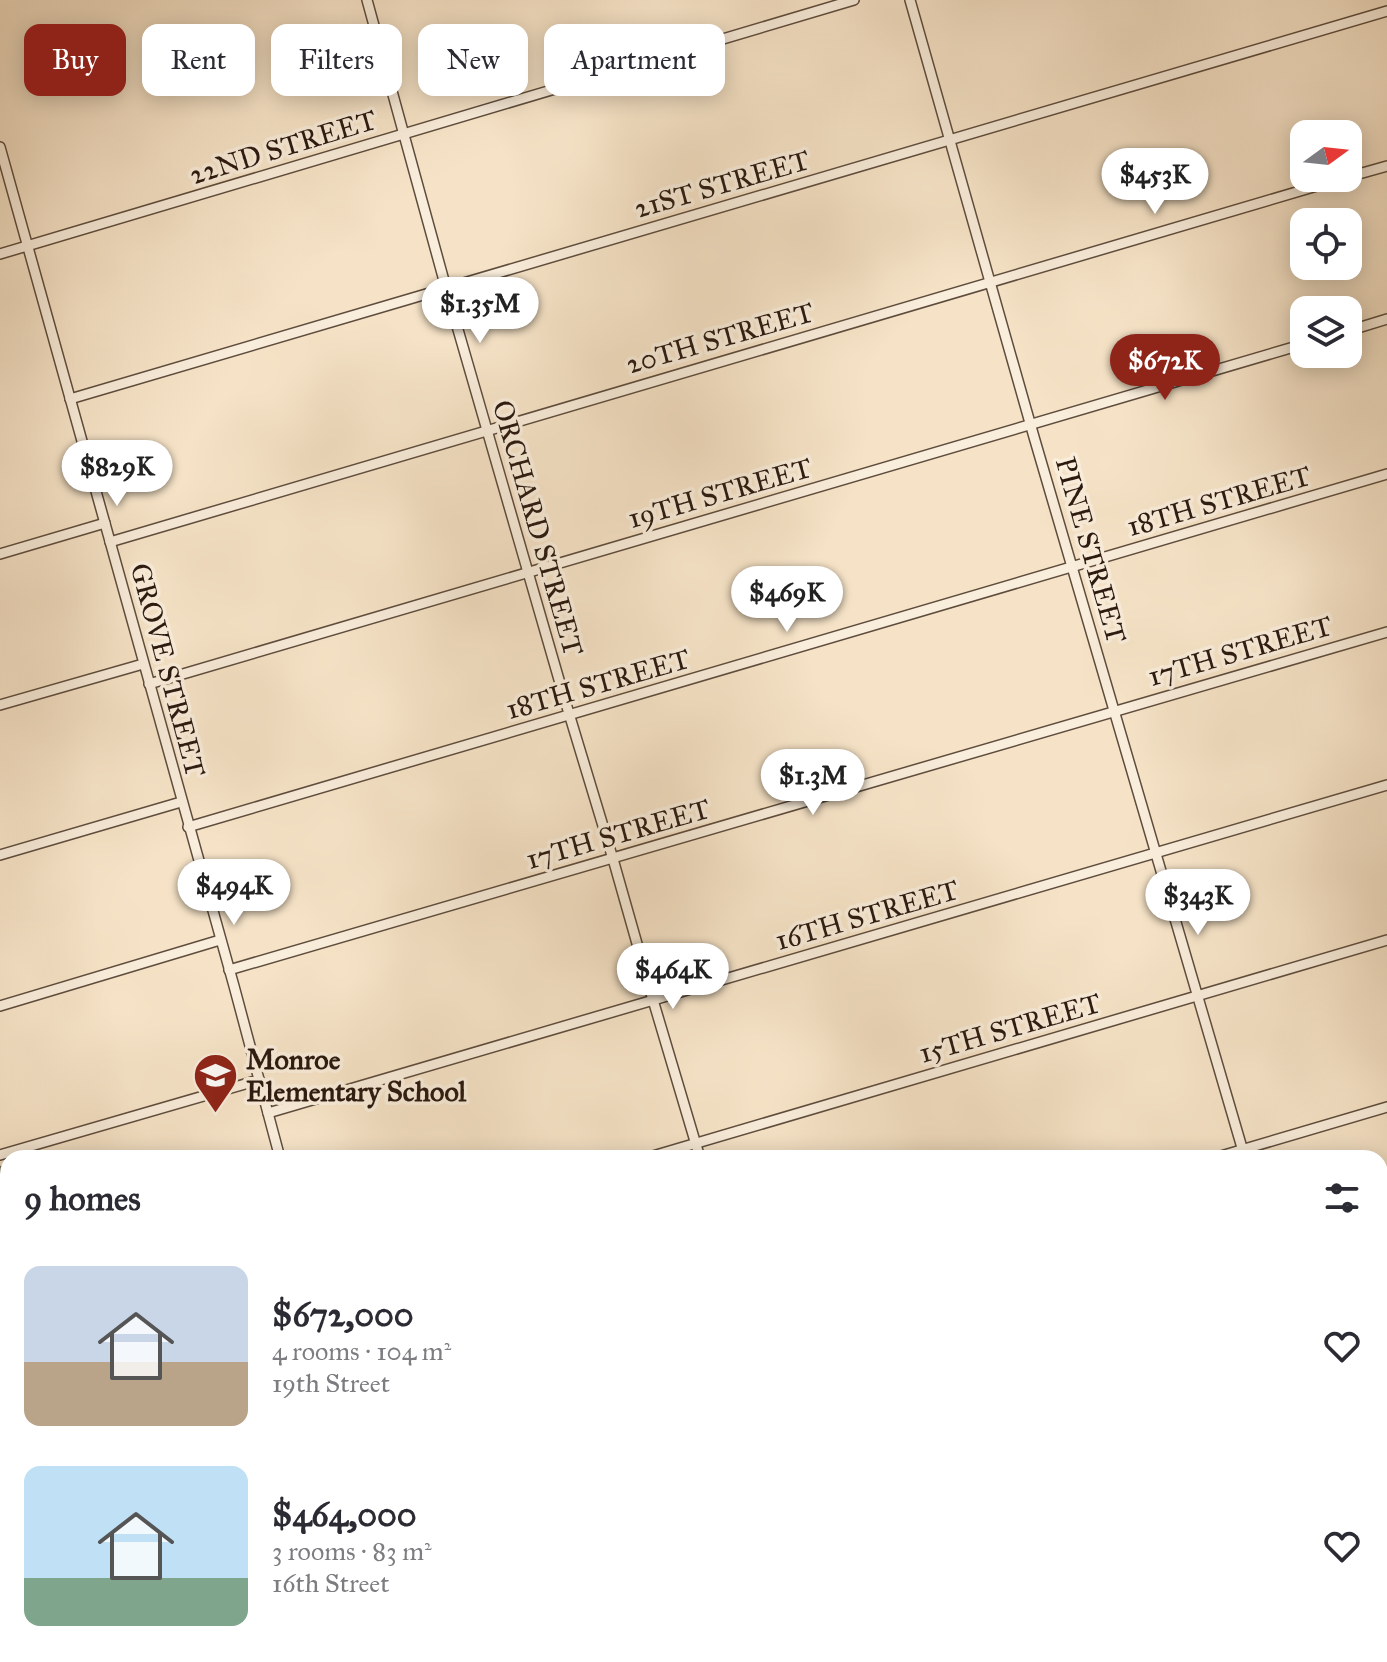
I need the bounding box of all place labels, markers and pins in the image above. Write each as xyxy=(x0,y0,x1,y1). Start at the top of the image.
pin: $453K xyxy=(1099,148,1211,216)
pin: $1.35M xyxy=(415,277,545,345)
pin: $672K xyxy=(1109,334,1221,402)
pin: $829K xyxy=(61,440,173,508)
pin: $469K xyxy=(731,566,843,634)
pin: $1.3M xyxy=(757,749,869,817)
pin: $494K xyxy=(178,859,290,927)
pin: $343K xyxy=(1142,869,1254,937)
pin: $464K xyxy=(617,943,729,1011)
place label: Monroe Elementary School xyxy=(246,1042,467,1109)
school or university icon: Monroe Elementary School xyxy=(191,1051,239,1114)

